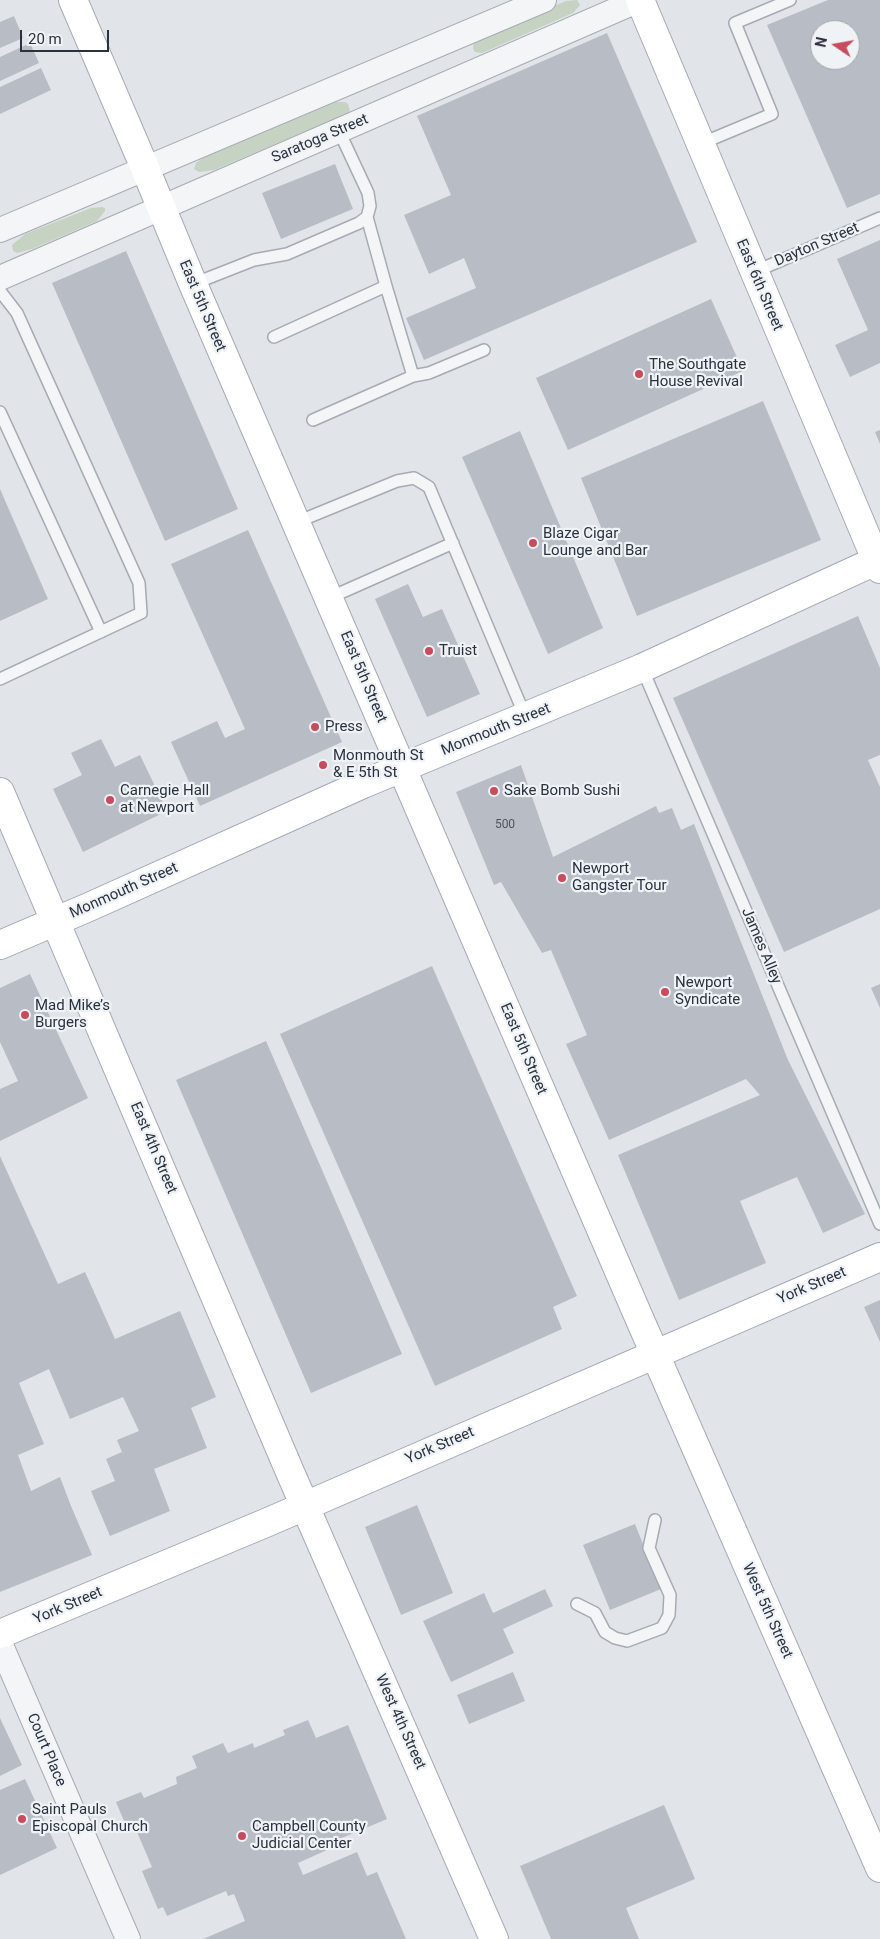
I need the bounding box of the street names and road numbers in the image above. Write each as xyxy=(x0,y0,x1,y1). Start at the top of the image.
street label: Saratoga Street xyxy=(269,111,371,167)
street label: Dayton Street xyxy=(772,219,862,271)
street label: East 6th Street xyxy=(732,236,786,334)
street label: East 5th Street xyxy=(175,257,229,355)
street label: East 5th Street xyxy=(336,628,390,726)
street label: Monmouth Street xyxy=(439,700,553,760)
street label: Monmouth Street xyxy=(67,859,181,923)
street label: James Alley xyxy=(737,905,785,987)
street label: East 5th Street xyxy=(496,1000,550,1098)
street label: East 4th Street xyxy=(126,1099,180,1197)
street label: York Street xyxy=(775,1263,849,1309)
street label: York Street xyxy=(403,1423,477,1469)
street label: West 5th Street xyxy=(738,1561,796,1661)
street label: York Street xyxy=(31,1583,105,1629)
street label: West 4th Street xyxy=(371,1672,429,1772)
street label: Court Place xyxy=(23,1711,69,1789)

